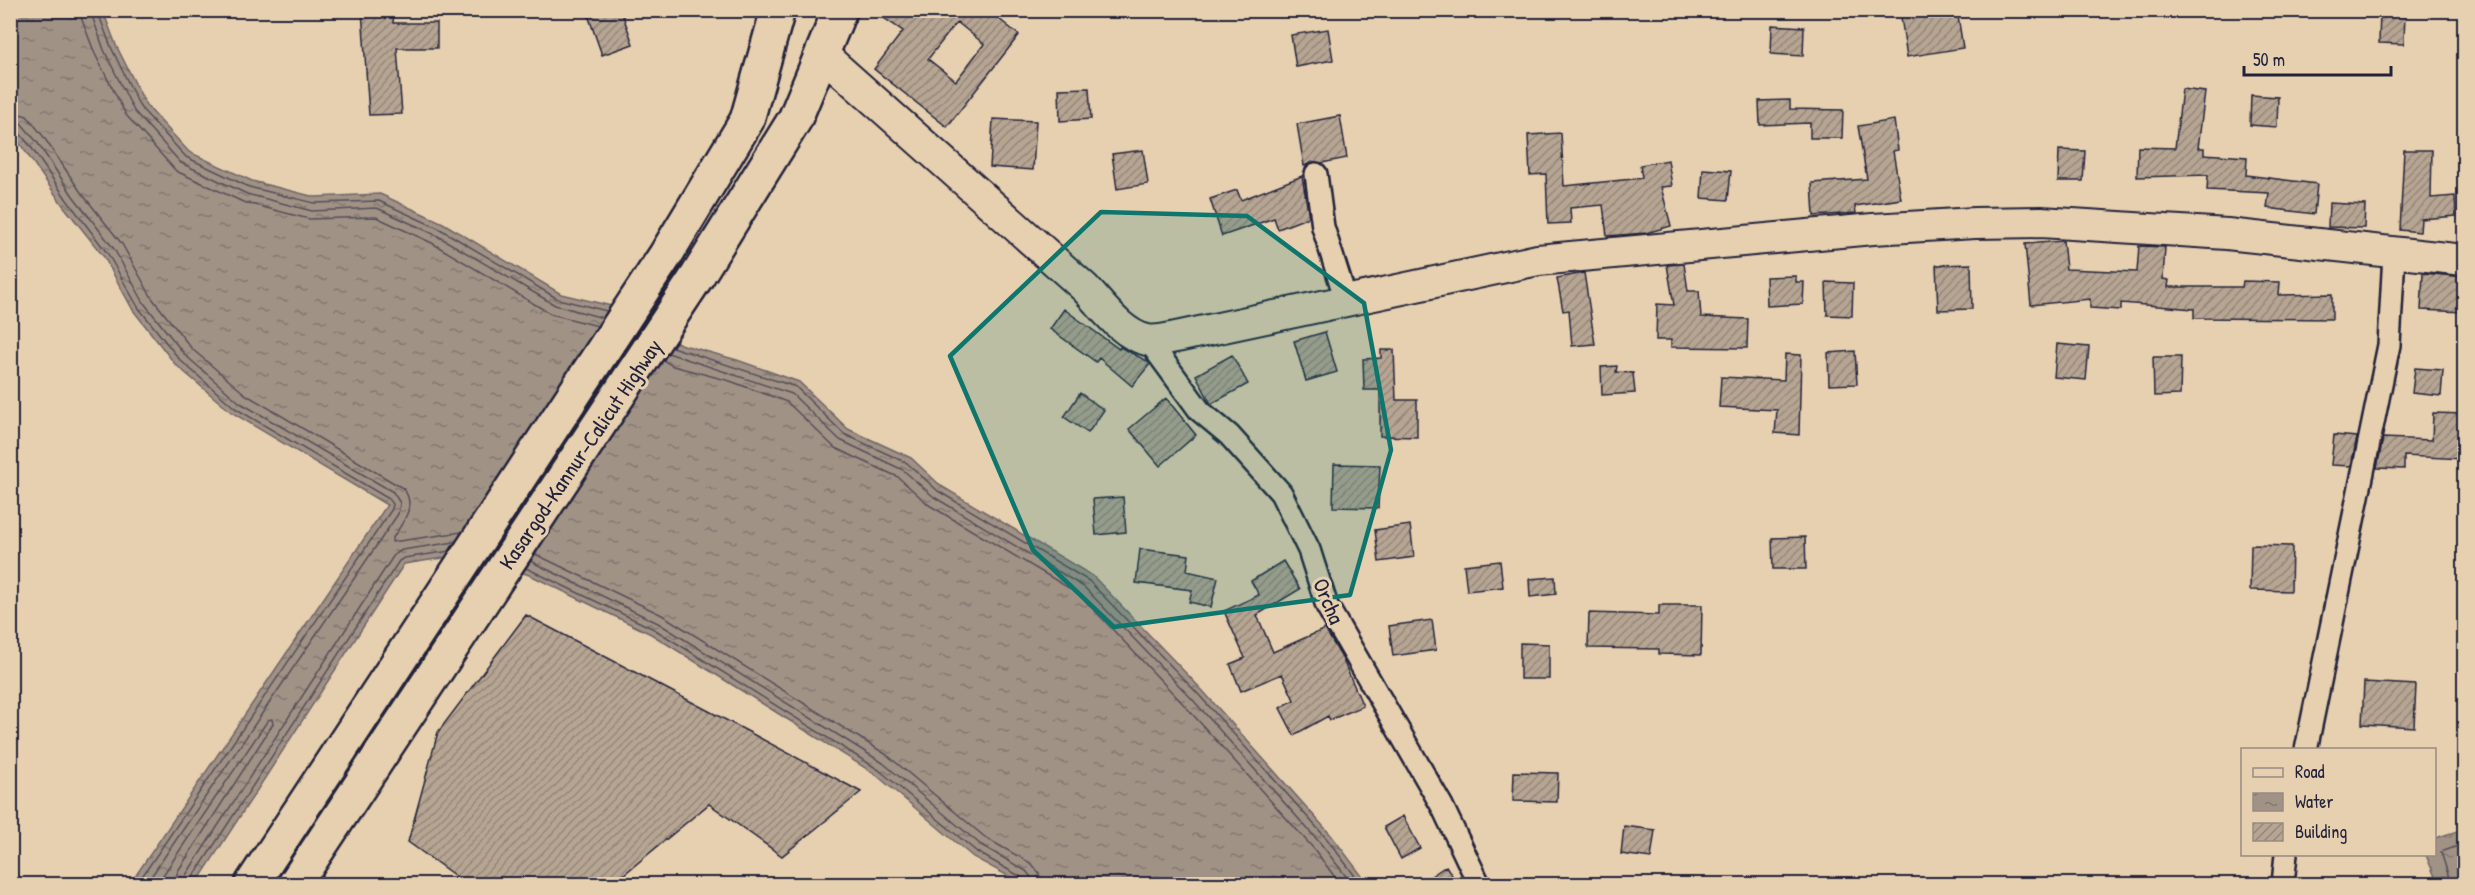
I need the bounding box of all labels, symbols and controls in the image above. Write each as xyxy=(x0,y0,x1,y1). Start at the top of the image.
scale bar xyxy=(2244,39,2391,77)
text: 50 m xyxy=(2253,47,2285,72)
street label: Kasargod-Kannur-Calicut Highway xyxy=(492,333,668,575)
street label: Orcha xyxy=(1306,573,1352,629)
legend xyxy=(2241,748,2436,856)
text: Road xyxy=(2295,759,2325,784)
text: Water xyxy=(2295,789,2333,814)
text: Building xyxy=(2295,819,2347,844)

